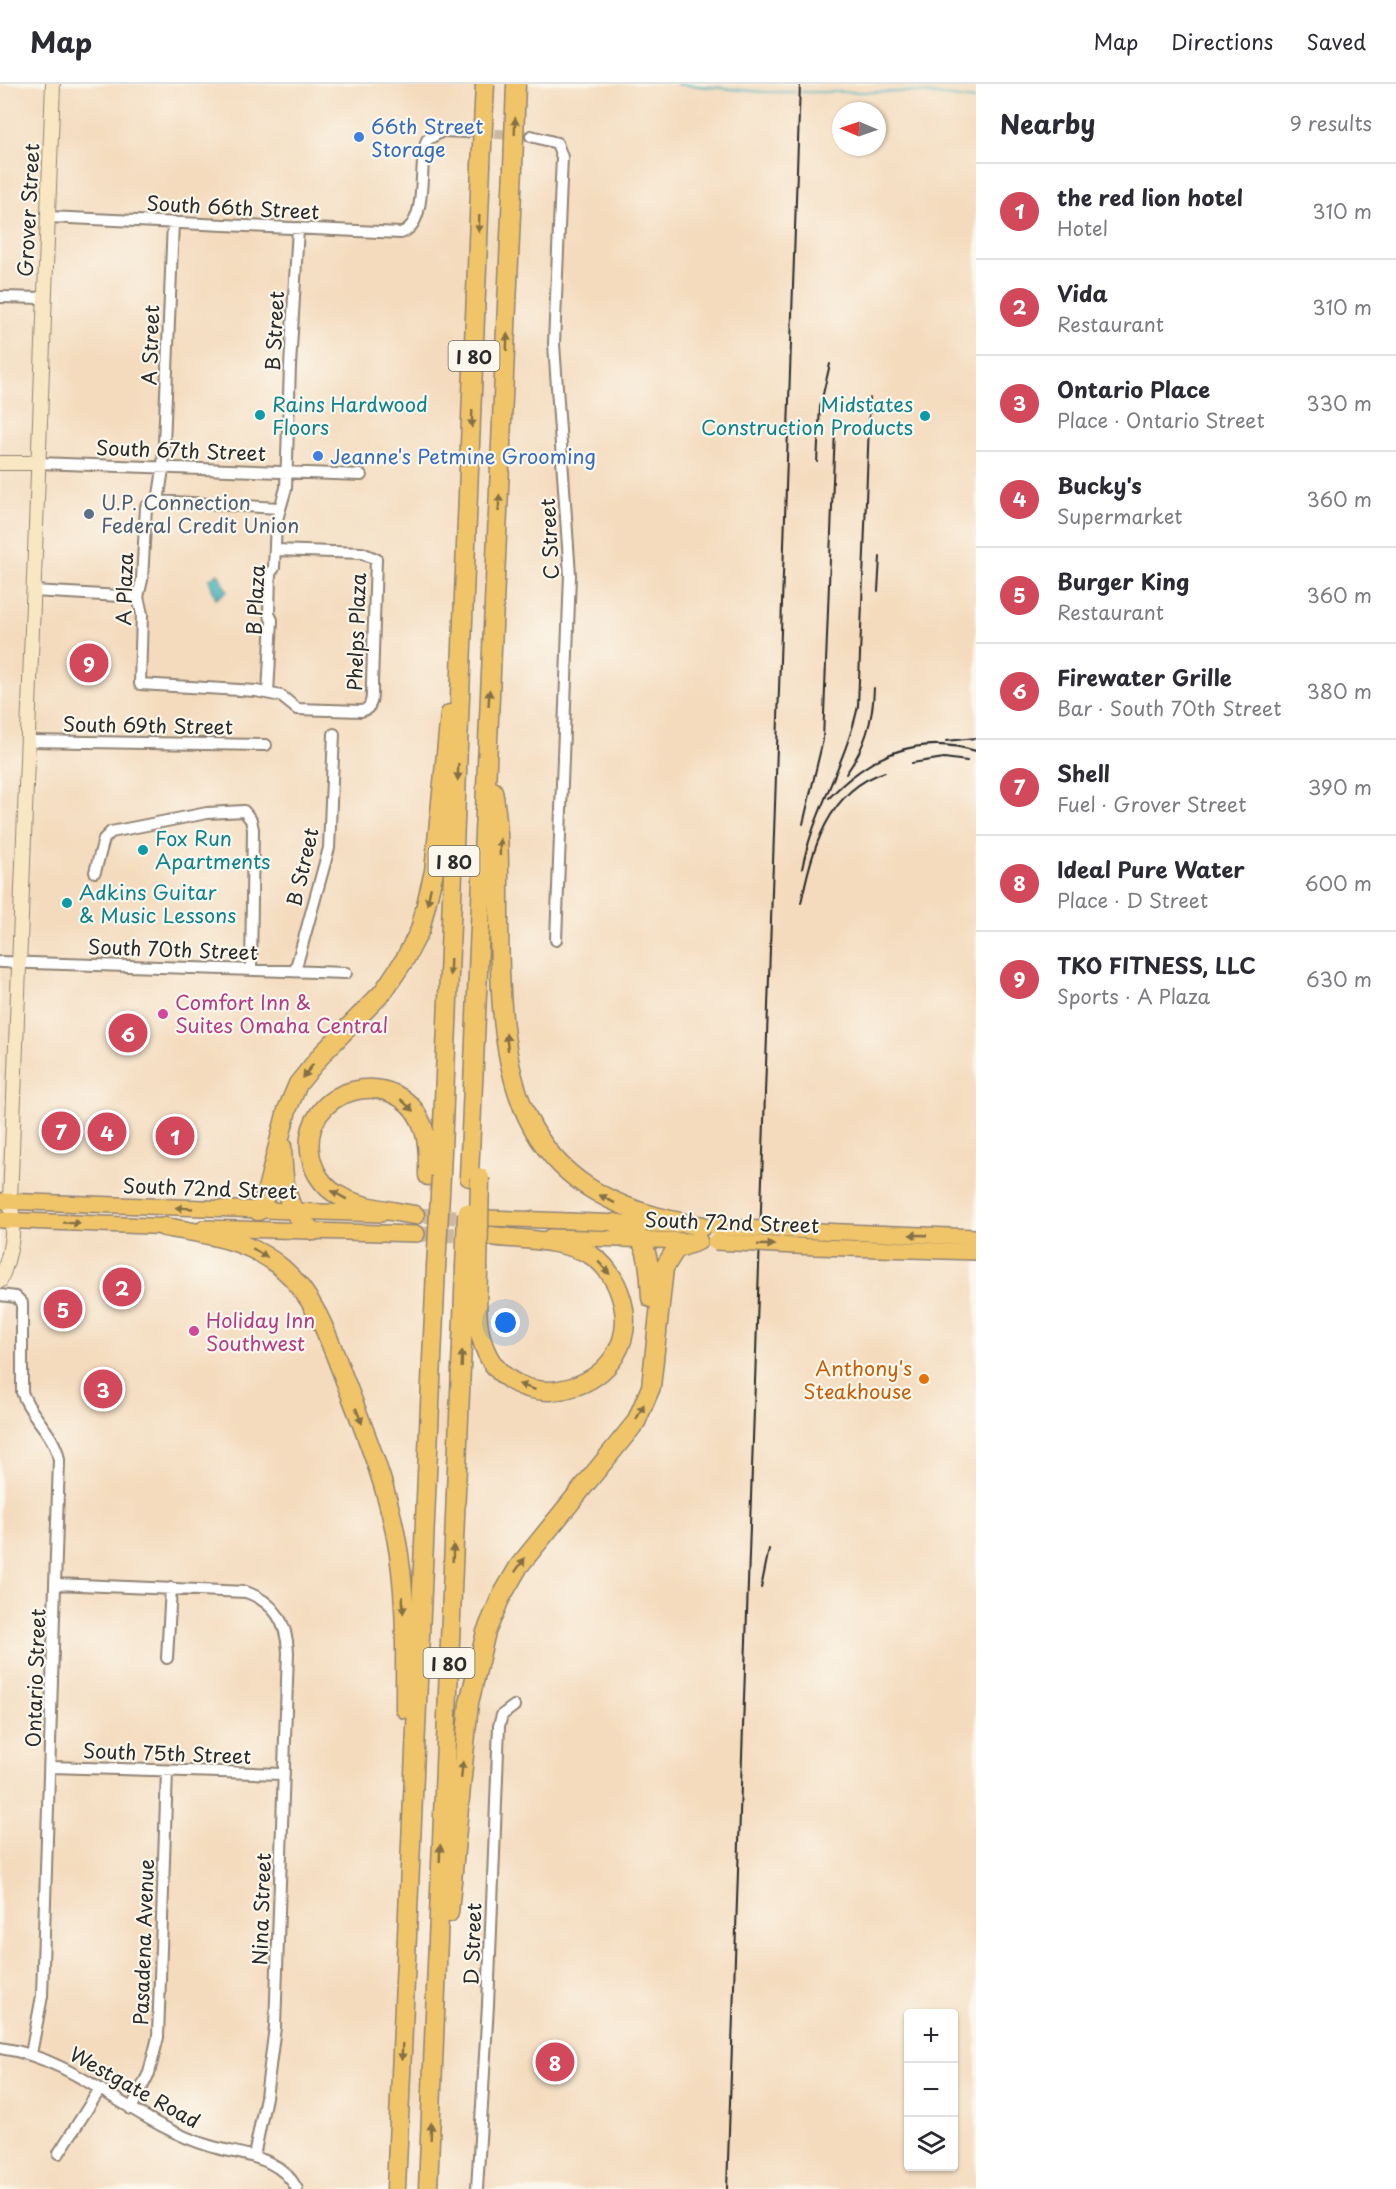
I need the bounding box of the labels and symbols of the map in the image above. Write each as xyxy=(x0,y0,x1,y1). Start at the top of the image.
north arrow xyxy=(832,102,886,156)
place label: 66th Street Storage xyxy=(371,111,483,164)
one-way arrow xyxy=(510,116,519,135)
marker: 66th Street Storage xyxy=(352,130,366,144)
street label: Grover Street xyxy=(10,142,46,278)
street label: South 66th Street xyxy=(146,187,320,227)
one-way arrow xyxy=(474,215,484,234)
street label: B Street xyxy=(257,290,291,372)
street label: A Street xyxy=(134,304,166,386)
one-way arrow xyxy=(502,333,511,352)
road number: I 80 xyxy=(448,341,500,371)
place label: Rains Hardwood Floors xyxy=(272,389,428,442)
place label: Midstates Construction Products xyxy=(701,389,913,442)
marker: Rains Hardwood Floors xyxy=(253,408,267,422)
marker: Midstates Construction Products xyxy=(918,409,932,423)
one-way arrow xyxy=(467,410,476,429)
street label: South 67th Street xyxy=(95,432,267,468)
place label: Jeanne's Petmine Grooming xyxy=(330,441,596,471)
marker: Jeanne's Petmine Grooming xyxy=(311,449,325,463)
place label: U.P. Connection Federal Credit Union xyxy=(101,487,299,540)
one-way arrow xyxy=(495,494,504,513)
street label: C Street xyxy=(532,498,566,580)
marker: U.P. Connection Federal Credit Union xyxy=(82,507,96,521)
street label: A Plaza xyxy=(108,552,140,626)
street label: B Plaza xyxy=(238,563,272,636)
street label: Phelps Plaza xyxy=(339,572,373,692)
pin: 9 xyxy=(70,640,109,686)
one-way arrow xyxy=(484,688,493,707)
street label: South 69th Street xyxy=(63,709,233,741)
one-way arrow xyxy=(454,762,463,781)
place label: Fox Run Apartments xyxy=(155,823,271,876)
street label: B Street xyxy=(278,825,326,909)
one-way arrow xyxy=(495,838,505,857)
marker: Fox Run Apartments xyxy=(136,843,150,857)
road number: I 80 xyxy=(428,846,480,876)
place label: Adkins Guitar & Music Lessons xyxy=(79,877,236,930)
one-way arrow xyxy=(424,887,433,906)
marker: Adkins Guitar & Music Lessons xyxy=(60,896,74,910)
street label: South 70th Street xyxy=(88,931,258,967)
one-way arrow xyxy=(445,957,454,976)
place label: Comfort Inn & Suites Omaha Central xyxy=(175,987,388,1040)
marker: Comfort Inn & Suites Omaha Central xyxy=(156,1007,170,1021)
pin: 6 xyxy=(108,1010,148,1056)
one-way arrow xyxy=(502,1032,512,1051)
one-way arrow xyxy=(302,1063,314,1078)
one-way arrow xyxy=(399,1098,414,1112)
pin: 7 xyxy=(42,1108,80,1154)
pin: 4 xyxy=(88,1110,126,1154)
pin: 1 xyxy=(156,1114,195,1158)
street label: South 72nd Street xyxy=(122,1170,298,1206)
one-way arrow xyxy=(330,1190,347,1200)
one-way arrow xyxy=(598,1194,615,1203)
one-way arrow xyxy=(174,1204,193,1213)
street label: South 72nd Street xyxy=(644,1204,820,1240)
one-way arrow xyxy=(63,1218,82,1227)
one-way arrow xyxy=(908,1230,927,1240)
one-way arrow xyxy=(756,1240,775,1249)
one-way arrow xyxy=(252,1247,268,1258)
one-way arrow xyxy=(598,1261,611,1276)
pin: 2 xyxy=(102,1264,142,1310)
pin: 5 xyxy=(44,1286,82,1332)
place label: Holiday Inn Southwest xyxy=(206,1305,315,1358)
your location xyxy=(491,1308,520,1337)
marker: Holiday Inn Southwest xyxy=(187,1324,201,1338)
one-way arrow xyxy=(457,1349,466,1368)
place label: Anthony's Steakhouse xyxy=(803,1353,912,1406)
pin: 3 xyxy=(84,1366,122,1412)
marker: Anthony's Steakhouse xyxy=(917,1372,931,1386)
one-way arrow xyxy=(518,1381,536,1391)
one-way arrow xyxy=(636,1404,645,1421)
one-way arrow xyxy=(354,1407,364,1425)
one-way arrow xyxy=(449,1544,458,1563)
one-way arrow xyxy=(514,1558,526,1574)
one-way arrow xyxy=(399,1595,408,1614)
street label: Ontario Street xyxy=(18,1608,52,1748)
road number: I 80 xyxy=(424,1648,474,1678)
street label: South 75th Street xyxy=(82,1735,252,1771)
one-way arrow xyxy=(457,1761,467,1780)
one-way arrow xyxy=(436,1844,445,1863)
street label: Nina Street xyxy=(244,1852,278,1966)
street label: Pasadena Avenue xyxy=(125,1858,161,2026)
street label: D Street xyxy=(456,1902,488,1986)
street label: Westgate Road xyxy=(64,2039,206,2135)
pin: 8 xyxy=(536,2040,574,2084)
one-way arrow xyxy=(397,2042,406,2061)
one-way arrow xyxy=(426,2121,435,2140)

